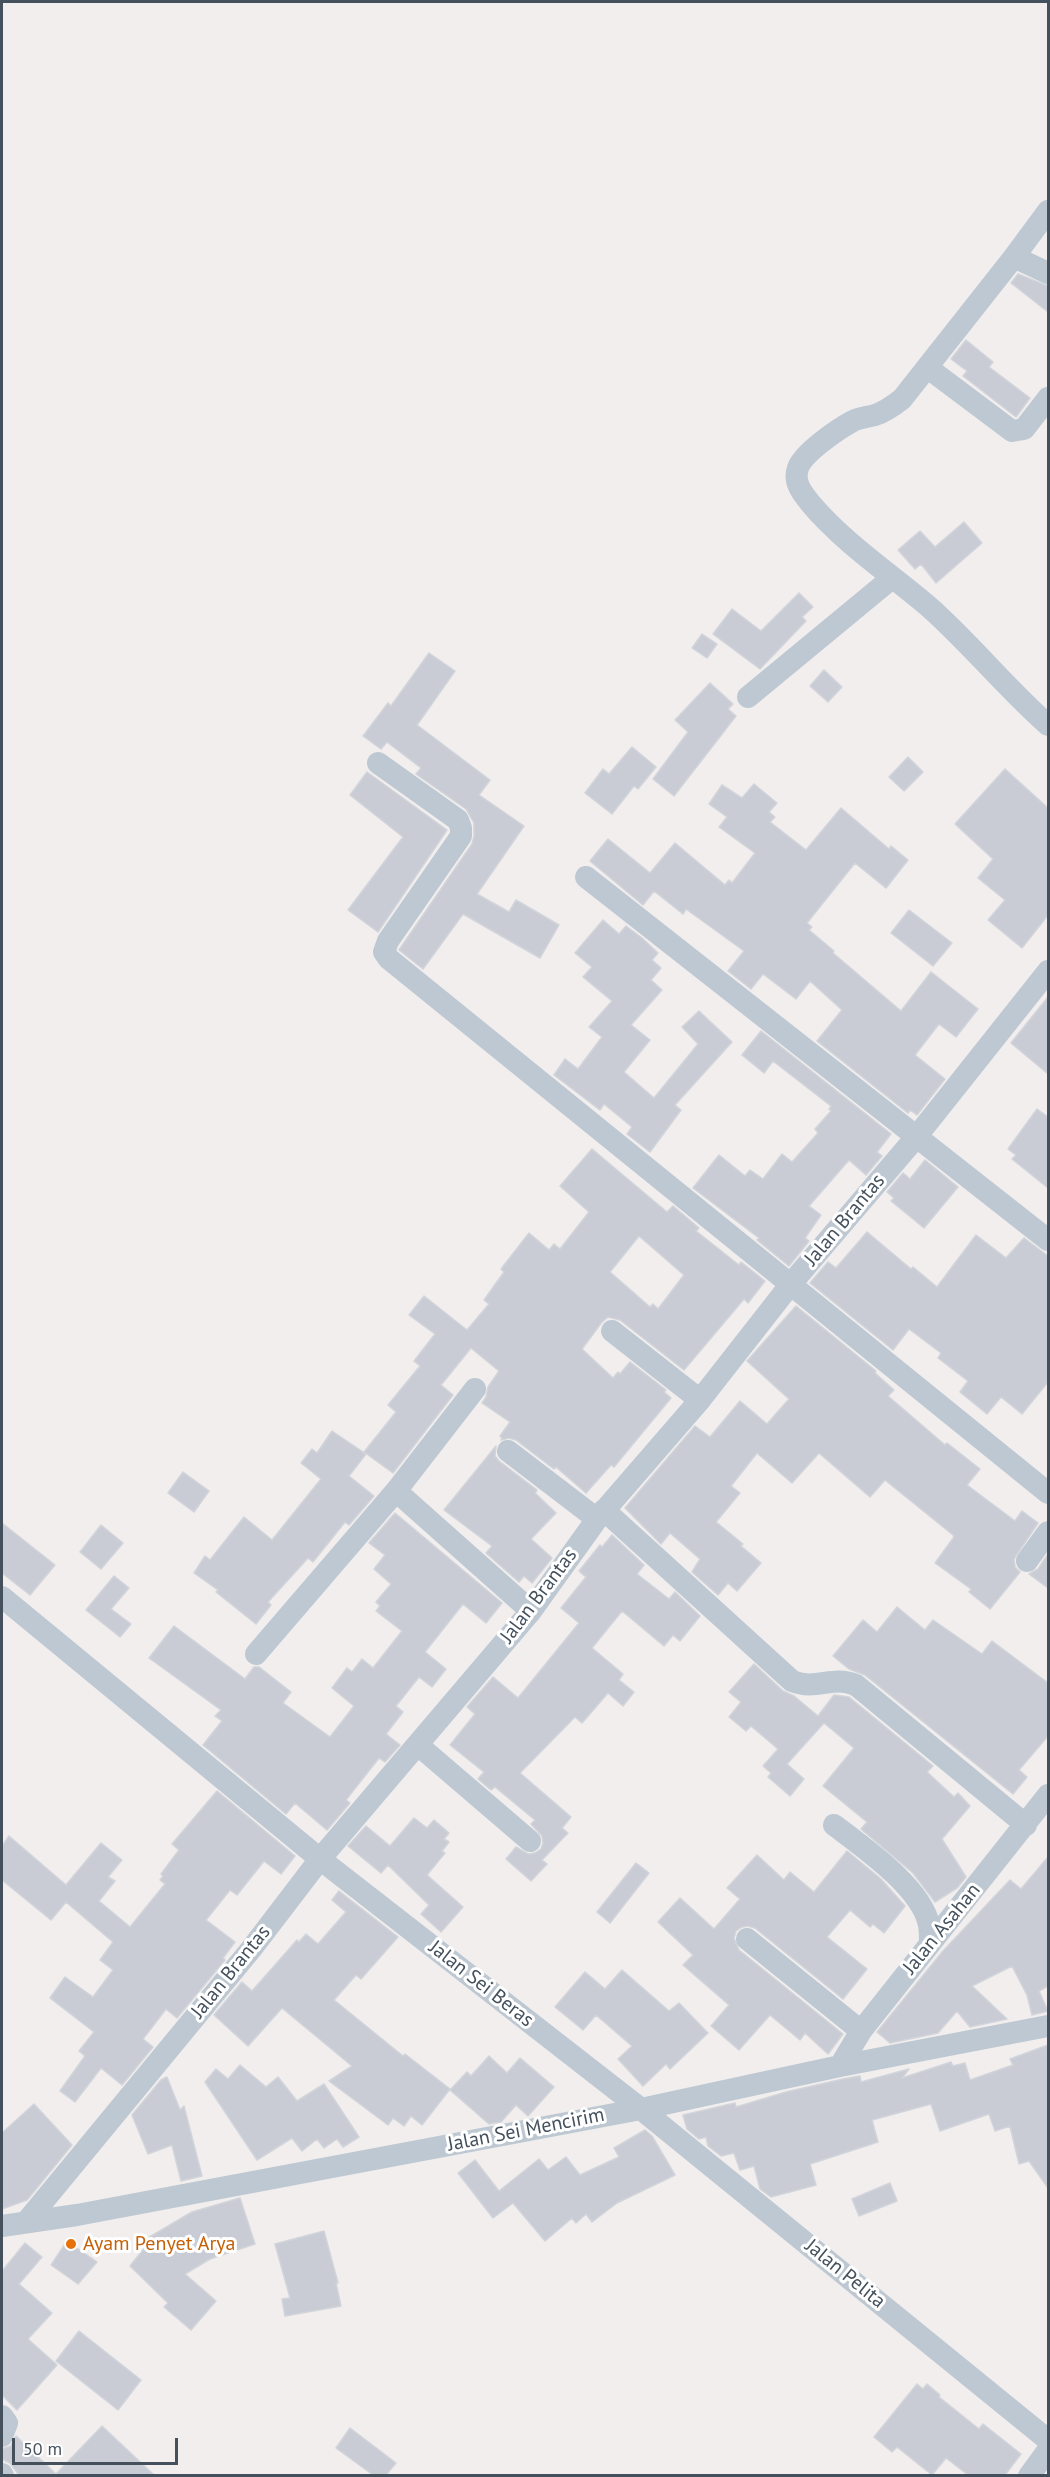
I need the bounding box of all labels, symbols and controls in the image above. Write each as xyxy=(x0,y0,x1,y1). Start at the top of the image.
street label: Jalan Brantas xyxy=(800,1169,890,1271)
street label: Jalan Brantas xyxy=(496,1544,582,1648)
street label: Jalan Asahan xyxy=(898,1879,986,1979)
street label: Jalan Brantas xyxy=(186,1921,276,2023)
street label: Jalan Sei Beras xyxy=(424,1936,538,2032)
street label: Jalan Sei Mencirim xyxy=(446,2103,606,2157)
place label: Ayam Penyet Arya xyxy=(83,2232,235,2256)
street label: Jalan Pelita xyxy=(800,2234,890,2314)
marker: Ayam Penyet Arya xyxy=(64,2237,78,2251)
scale bar xyxy=(15,2426,182,2464)
text: 50 m xyxy=(23,2437,62,2460)

